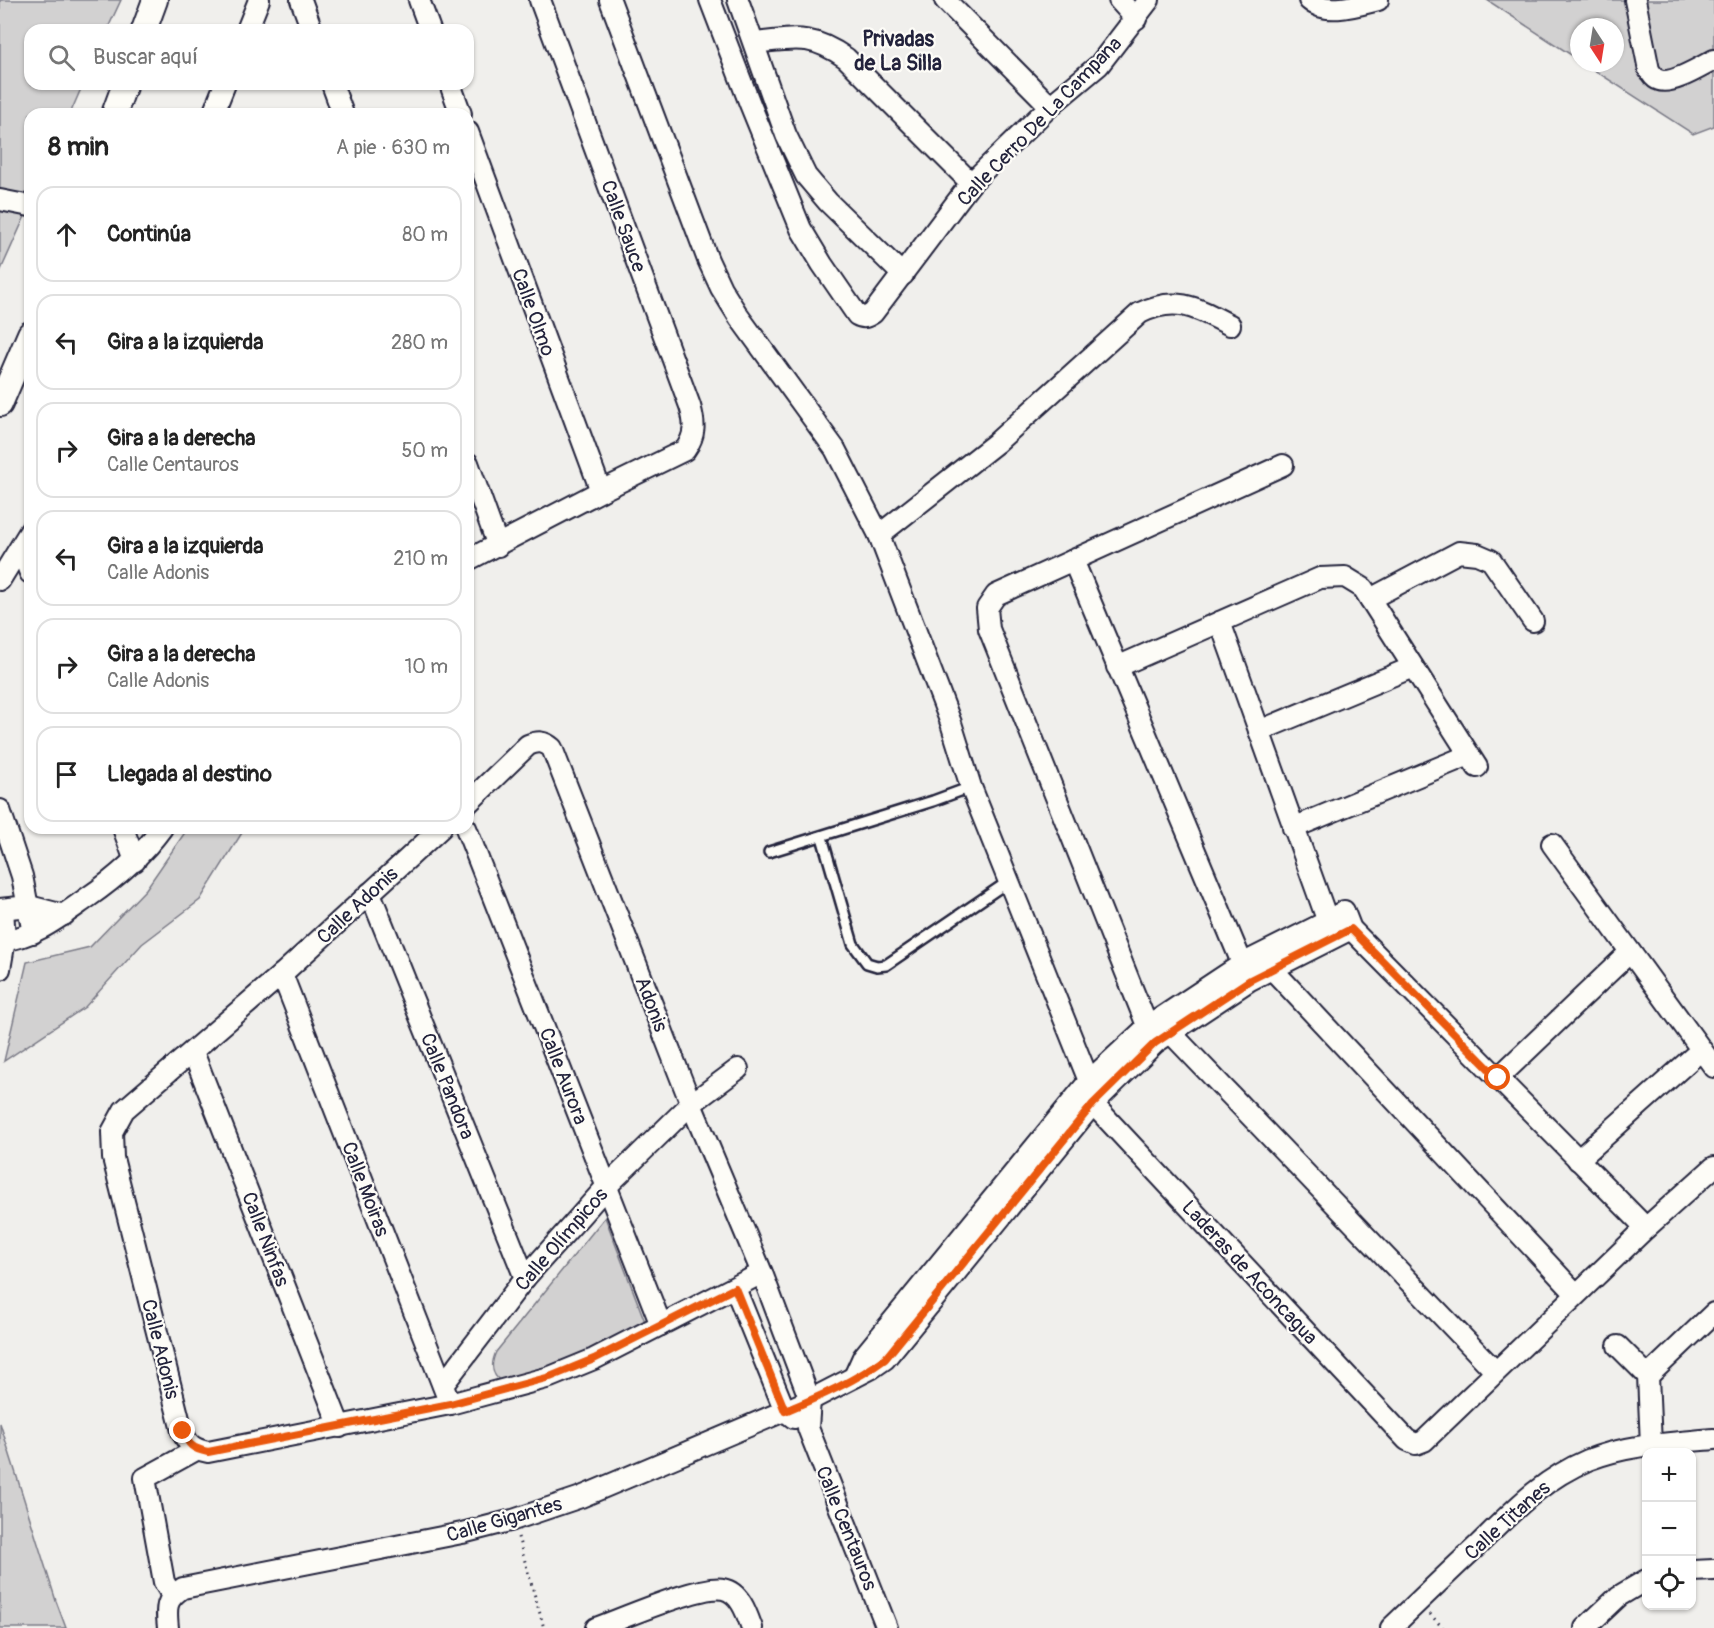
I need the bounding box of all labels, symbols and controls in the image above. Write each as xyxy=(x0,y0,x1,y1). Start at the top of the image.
north arrow xyxy=(1570,18,1624,72)
search box xyxy=(24,24,474,90)
district label: Privadas de La Silla xyxy=(854,26,942,77)
street label: Calle Cerro De La Campana xyxy=(952,31,1127,211)
icon: search xyxy=(45,41,78,74)
text: Buscar aquí xyxy=(93,43,198,71)
text: 8 min xyxy=(48,131,109,163)
text: A pie · 630 m xyxy=(336,135,450,160)
street label: Calle Sauce xyxy=(595,177,652,276)
icon: ahead xyxy=(50,218,83,251)
text: Continúa xyxy=(107,220,191,248)
text: 80 m xyxy=(402,222,448,247)
street label: Calle Olmo xyxy=(506,265,561,360)
icon: left xyxy=(50,326,83,359)
text: Gira a la izquierda xyxy=(107,328,264,356)
text: 280 m xyxy=(391,330,448,355)
text: Gira a la derecha xyxy=(107,424,255,452)
icon: right xyxy=(50,434,83,467)
text: 50 m xyxy=(401,438,448,463)
text: Calle Centauros xyxy=(107,452,239,477)
text: Gira a la izquierda xyxy=(107,532,264,560)
icon: left xyxy=(50,542,83,575)
text: 210 m xyxy=(393,546,448,571)
text: Calle Adonis xyxy=(107,560,209,585)
text: Gira a la derecha xyxy=(107,640,255,668)
icon: right xyxy=(50,650,83,683)
text: 10 m xyxy=(404,654,448,679)
text: Calle Adonis xyxy=(107,668,209,693)
icon: arrive xyxy=(50,758,83,791)
text: Llegada al destino xyxy=(107,760,272,788)
street label: Calle Adonis xyxy=(311,861,403,949)
street label: Adonis xyxy=(630,973,673,1035)
street label: Calle Aurora xyxy=(534,1024,593,1128)
street label: Calle Pandora xyxy=(415,1029,480,1143)
route start xyxy=(1484,1064,1510,1090)
street label: Calle Moiras xyxy=(336,1138,395,1240)
street label: Calle Olímpicos xyxy=(510,1182,613,1296)
street label: Calle Ninfas xyxy=(236,1188,295,1290)
street label: Laderas de Aconcagua xyxy=(1176,1195,1323,1350)
street label: Calle Adonis xyxy=(136,1297,185,1402)
route end xyxy=(169,1417,195,1443)
map controls xyxy=(1642,1448,1696,1610)
button: + xyxy=(1642,1448,1696,1502)
street label: Calle Centauros xyxy=(810,1462,883,1594)
street label: Calle Titanes xyxy=(1459,1475,1555,1565)
street label: Calle Gigantes xyxy=(444,1491,565,1548)
button: − xyxy=(1642,1502,1696,1556)
button: locate xyxy=(1642,1556,1696,1610)

